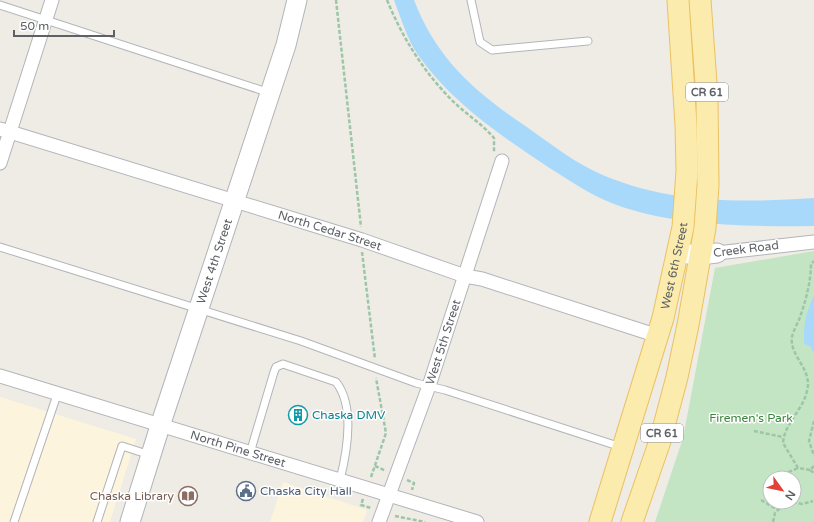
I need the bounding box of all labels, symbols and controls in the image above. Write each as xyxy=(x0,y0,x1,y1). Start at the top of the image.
scale bar xyxy=(14,12,114,38)
text: 50 m xyxy=(20,19,49,33)
road number: CR 61 xyxy=(686,83,728,101)
street label: North Cedar Street xyxy=(276,208,384,253)
street label: West 4th Street xyxy=(194,217,235,306)
street label: West 6th Street xyxy=(658,221,690,311)
street label: Creek Road xyxy=(712,238,780,260)
street label: West 5th Street xyxy=(423,297,464,387)
building icon: Chaska DMV xyxy=(287,404,309,426)
place label: Chaska DMV xyxy=(312,408,386,422)
park label: Firemen's Park xyxy=(709,411,793,425)
road number: CR 61 xyxy=(641,424,683,442)
street label: North Pine Street xyxy=(189,428,288,470)
north arrow xyxy=(762,470,802,510)
public building icon: Chaska City Hall xyxy=(235,480,257,502)
place label: Chaska City Hall xyxy=(260,484,352,498)
library icon: Chaska Library xyxy=(177,485,199,507)
text: N xyxy=(782,488,798,502)
place label: Chaska Library xyxy=(90,489,175,503)

